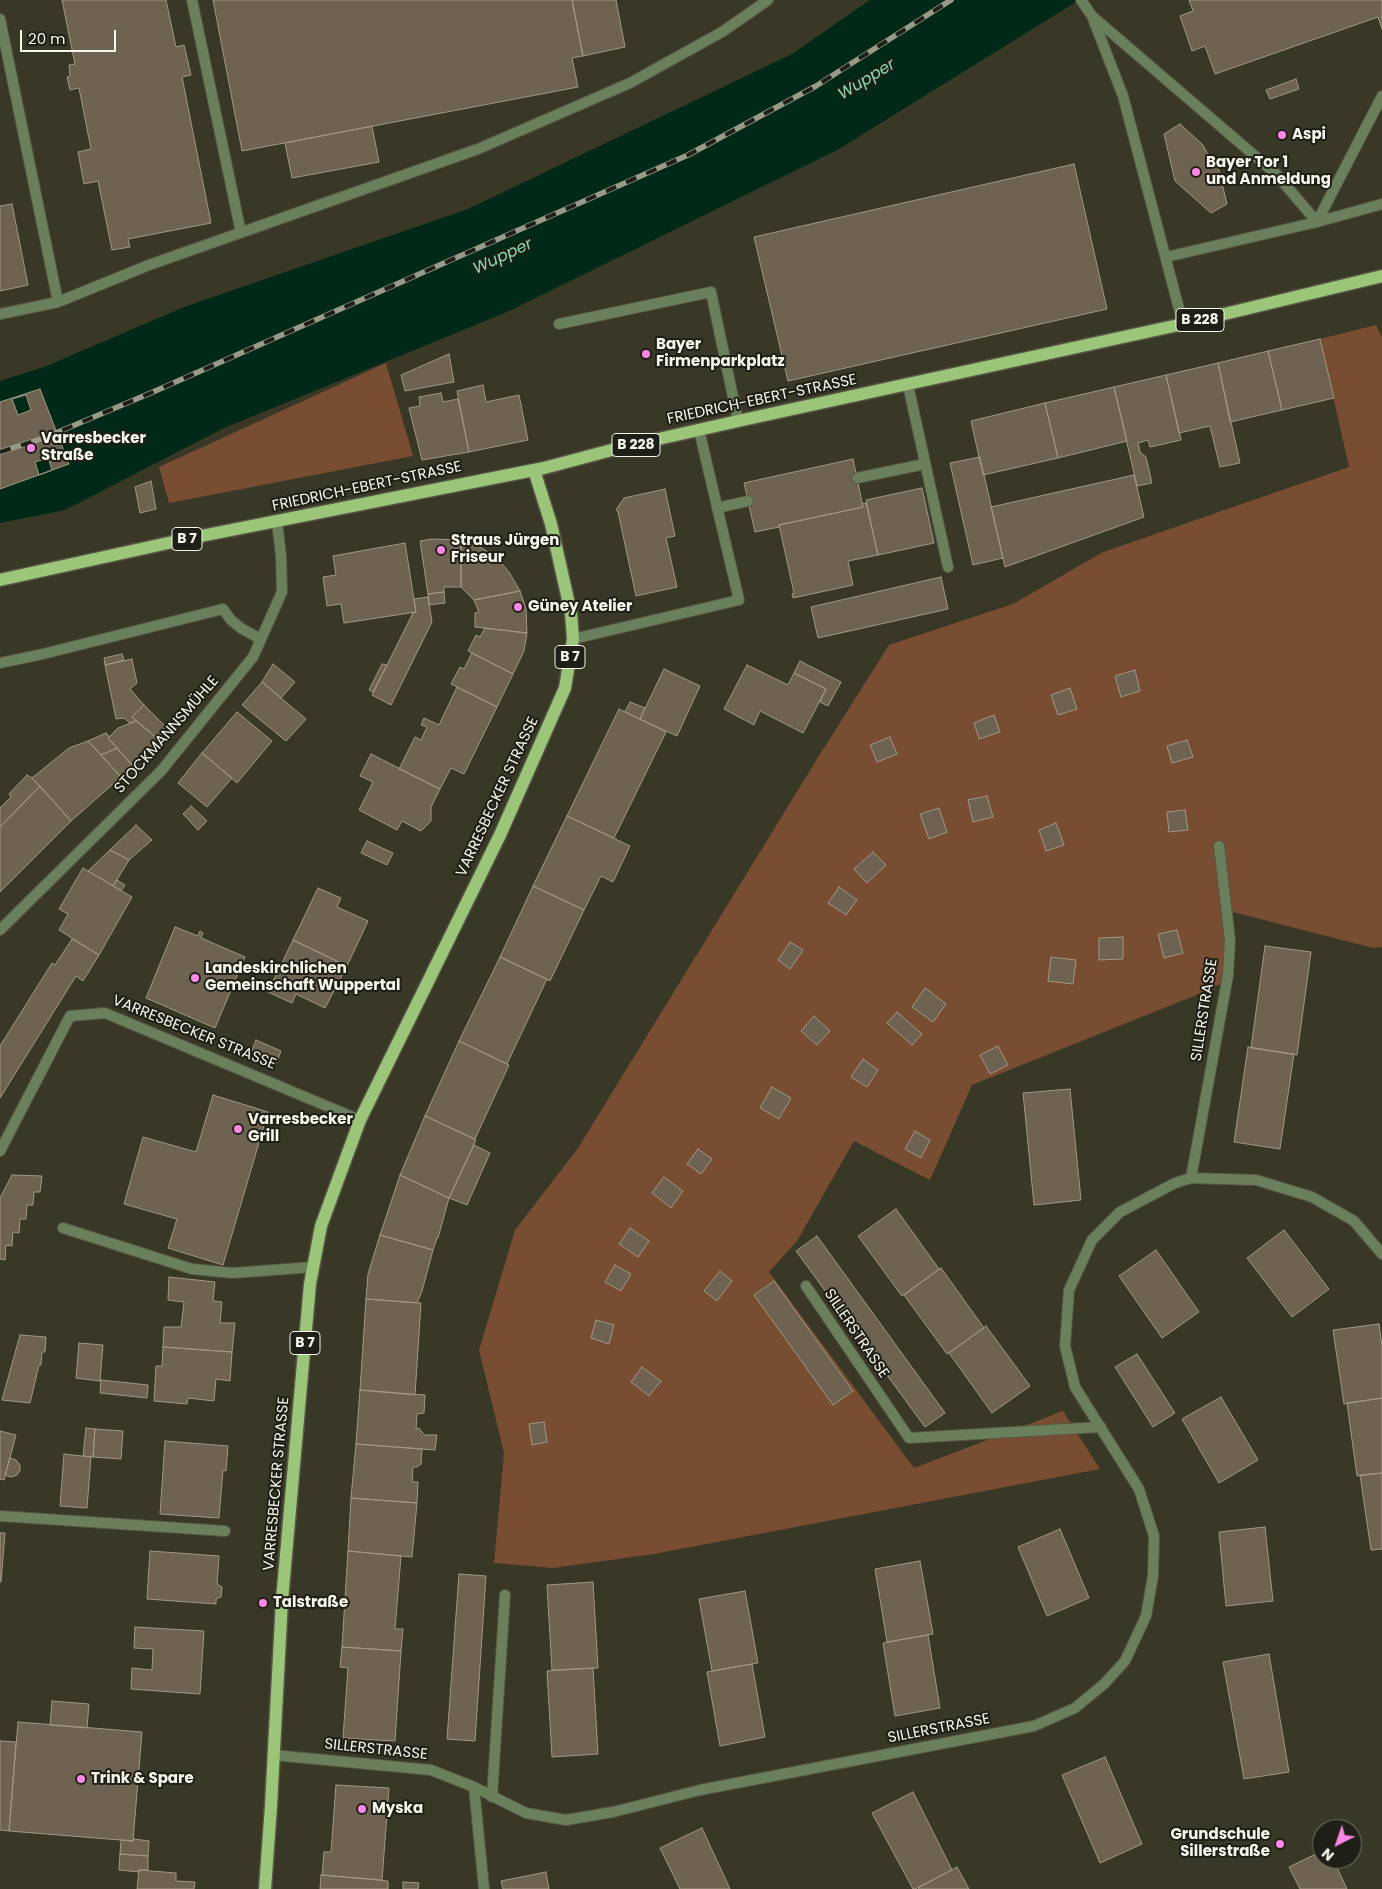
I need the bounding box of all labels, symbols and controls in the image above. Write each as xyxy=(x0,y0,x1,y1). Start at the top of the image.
scale bar xyxy=(22,20,119,52)
text: 20 m xyxy=(28,28,66,49)
water label: Wupper xyxy=(835,55,899,105)
place label: Aspi xyxy=(1292,126,1326,144)
marker: Aspi xyxy=(1276,129,1288,141)
place label: Bayer Tor 1 und Anmeldung xyxy=(1206,154,1331,189)
marker: Bayer Tor 1 und Anmeldung xyxy=(1190,166,1202,178)
water label: Wupper xyxy=(470,235,536,279)
road number: B 228 xyxy=(1176,308,1224,332)
place label: Bayer Firmenparkplatz xyxy=(656,336,785,371)
marker: Bayer Firmenparkplatz xyxy=(640,348,652,360)
street label: FRIEDRICH-EBERT-STRASSE xyxy=(666,371,858,429)
place label: Varresbecker Straße xyxy=(41,430,146,465)
road number: B 228 xyxy=(612,434,660,456)
marker: Varresbecker Straße xyxy=(25,442,37,454)
street label: FRIEDRICH-EBERT-STRASSE xyxy=(271,458,463,516)
road number: B 7 xyxy=(172,528,202,550)
place label: Straus Jürgen Friseur xyxy=(451,532,559,567)
marker: Straus Jürgen Friseur xyxy=(435,544,447,556)
place label: Güney Atelier xyxy=(528,598,632,616)
marker: Güney Atelier xyxy=(512,601,524,613)
road number: B 7 xyxy=(555,646,585,669)
street label: STOCKMANNSMÜHLE xyxy=(111,673,223,797)
street label: VARRESBECKER STRASSE xyxy=(453,714,543,880)
street label: SILLERSTRASSE xyxy=(1188,957,1222,1063)
place label: Landeskirchlichen Gemeinschaft Wuppertal xyxy=(205,960,400,995)
marker: Landeskirchlichen Gemeinschaft Wuppertal xyxy=(189,972,201,984)
street label: VARRESBECKER STRASSE xyxy=(110,992,278,1074)
place label: Varresbecker Grill xyxy=(248,1111,353,1146)
marker: Varresbecker Grill xyxy=(232,1123,244,1135)
street label: SILLERSTRASSE xyxy=(820,1286,892,1382)
road number: B 7 xyxy=(290,1332,320,1355)
street label: VARRESBECKER STRASSE xyxy=(260,1396,294,1572)
place label: Talstraße xyxy=(273,1594,348,1612)
marker: Talstraße xyxy=(257,1597,269,1609)
street label: SILLERSTRASSE xyxy=(886,1710,992,1748)
street label: SILLERSTRASSE xyxy=(323,1736,429,1764)
place label: Trink & Spare xyxy=(91,1770,194,1788)
marker: Trink & Spare xyxy=(75,1773,87,1785)
place label: Myska xyxy=(372,1800,423,1818)
marker: Myska xyxy=(356,1803,368,1815)
north arrow xyxy=(1312,1819,1362,1869)
place label: Grundschule Sillerstraße xyxy=(1170,1826,1270,1861)
marker: Grundschule Sillerstraße xyxy=(1274,1838,1286,1850)
text: N xyxy=(1317,1844,1338,1866)

